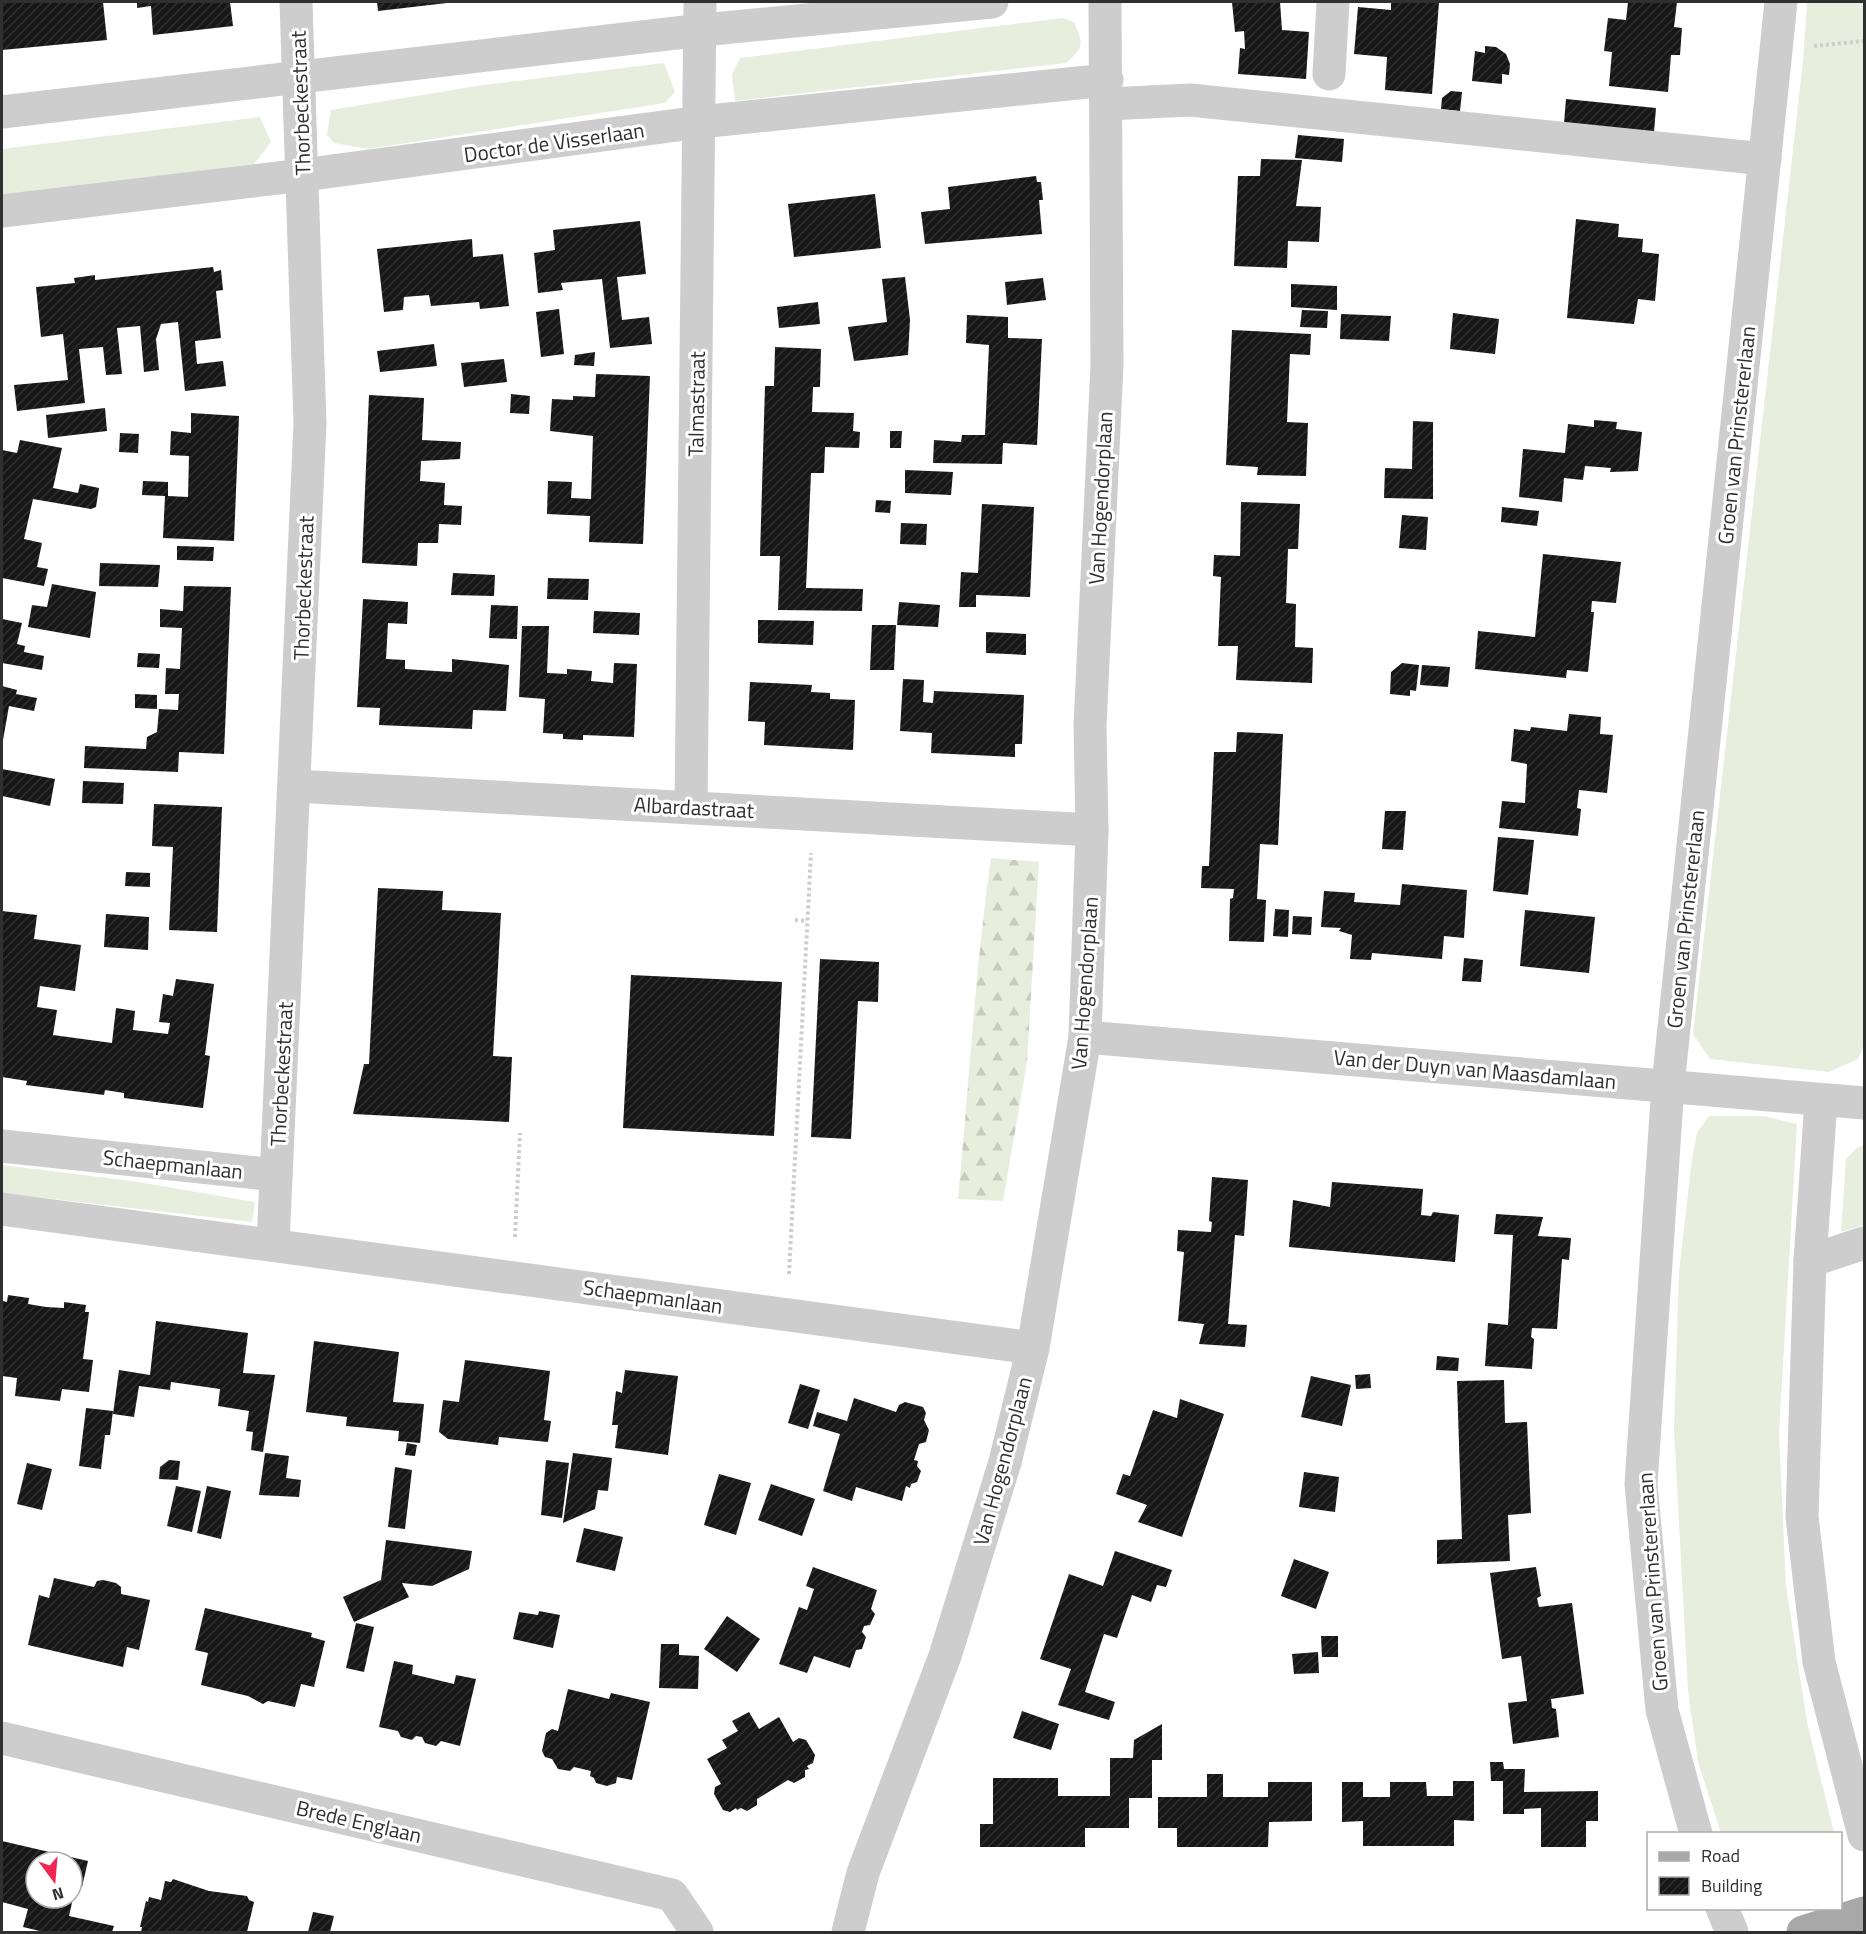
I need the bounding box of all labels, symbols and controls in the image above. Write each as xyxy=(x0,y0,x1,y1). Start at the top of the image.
street label: Thorbeckestraat xyxy=(281,30,319,176)
street label: Doctor de Visserlaan xyxy=(462,114,646,170)
street label: Groen van Prinstererlaan xyxy=(1709,324,1763,546)
street label: Talmastraat xyxy=(679,350,713,457)
street label: Van Hogendorplaan xyxy=(1079,410,1121,586)
street label: Thorbeckestraat xyxy=(284,515,322,661)
street label: Albardastraat xyxy=(633,788,756,826)
street label: Groen van Prinstererlaan xyxy=(1658,808,1712,1030)
street label: Van Hogendorplaan xyxy=(1062,895,1106,1071)
street label: Thorbeckestraat xyxy=(261,1000,301,1147)
street label: Van der Duyn van Maasdamlaan xyxy=(1332,1041,1618,1097)
street label: Schaepmanlaan xyxy=(101,1141,245,1187)
street label: Schaepmanlaan xyxy=(581,1270,725,1322)
street label: Van Hogendorplaan xyxy=(964,1373,1040,1549)
street label: Groen van Prinstererlaan xyxy=(1628,1471,1676,1693)
street label: Brede Englaan xyxy=(293,1791,425,1851)
legend xyxy=(1647,1832,1842,1910)
text: Road xyxy=(1701,1842,1740,1869)
north arrow xyxy=(24,1850,84,1910)
text: Building xyxy=(1701,1872,1762,1899)
text: N xyxy=(49,1881,67,1907)

